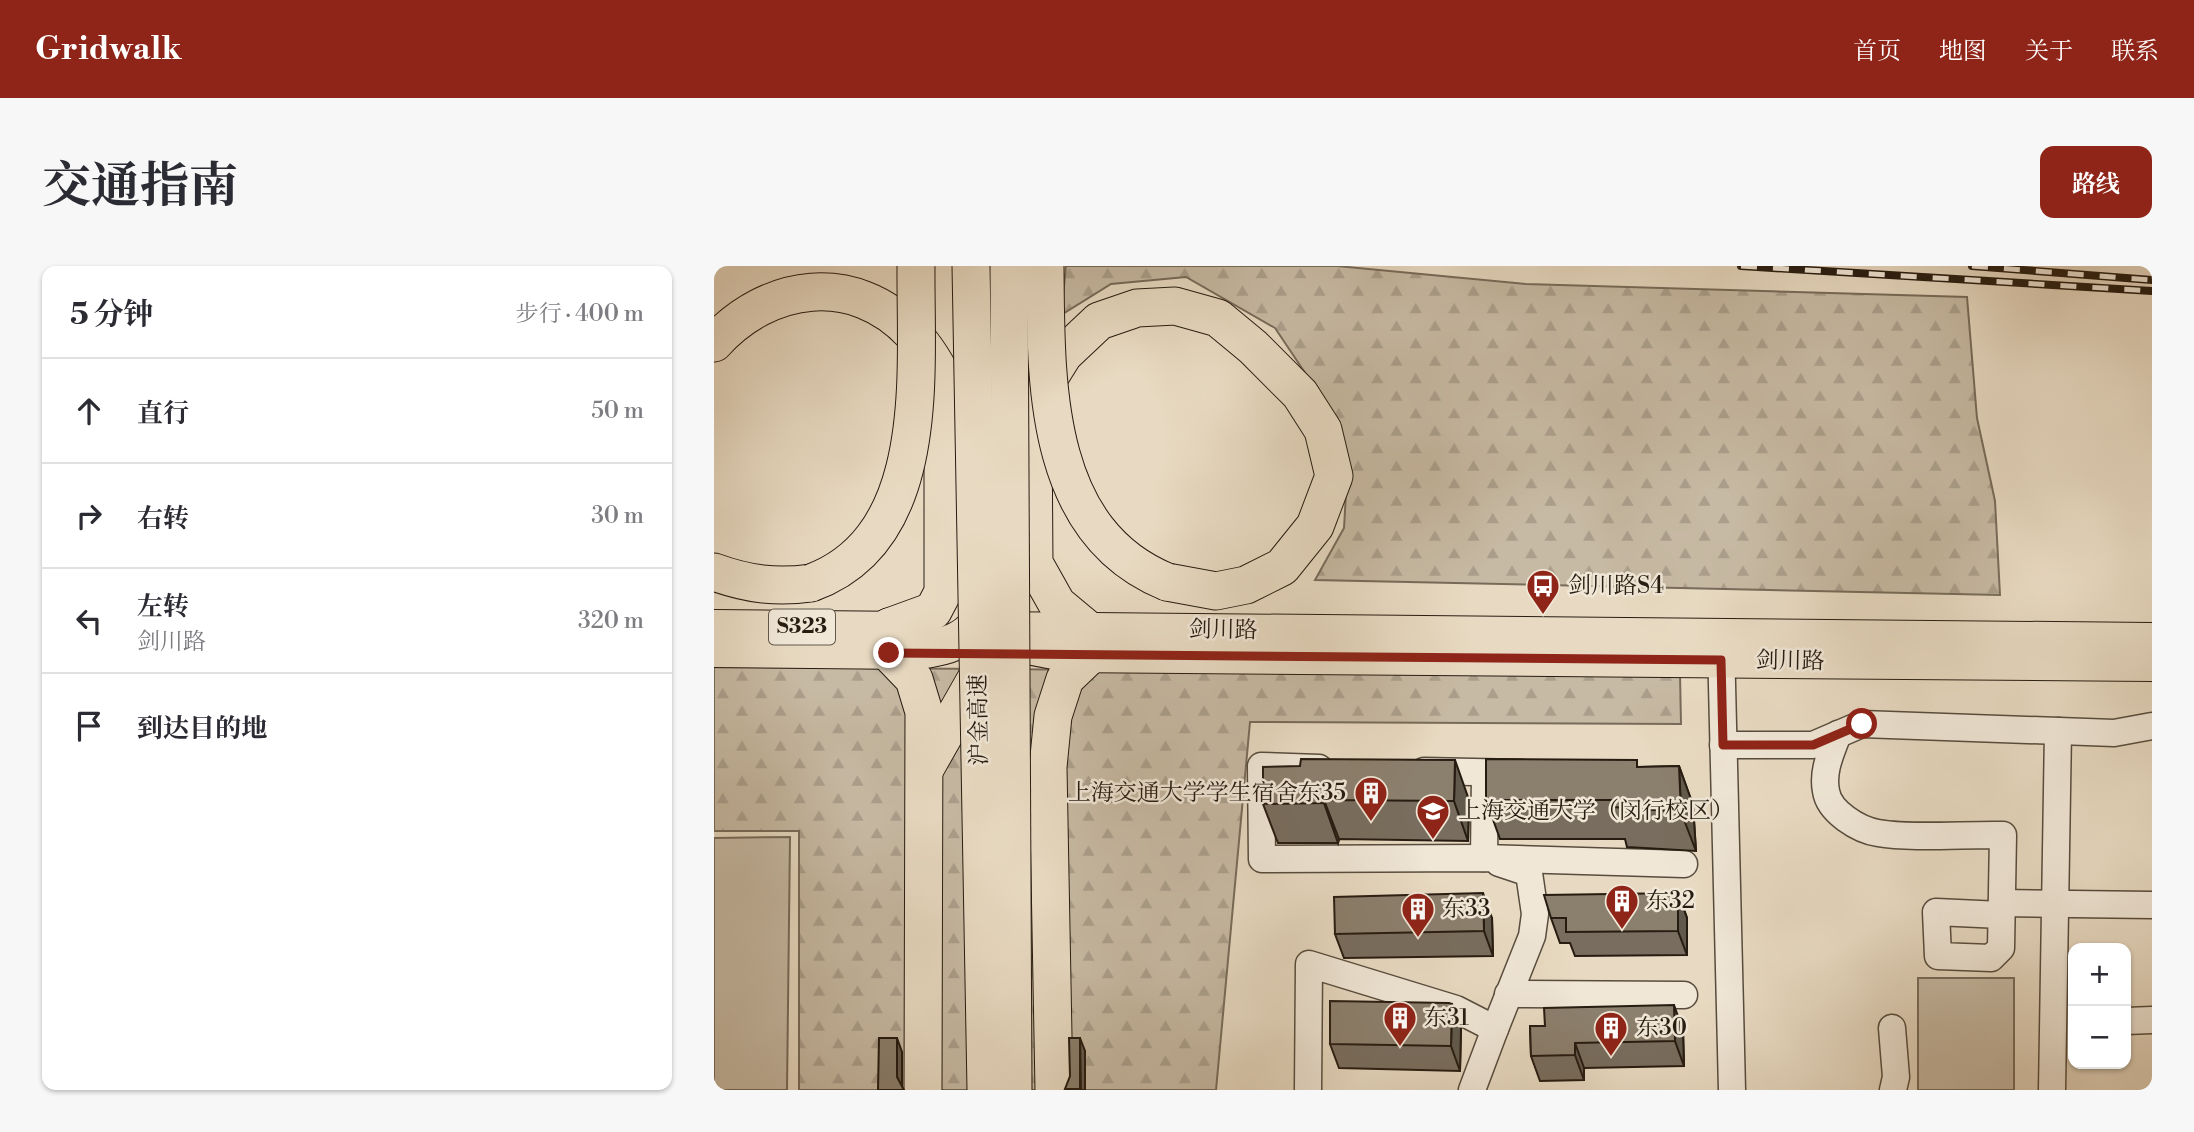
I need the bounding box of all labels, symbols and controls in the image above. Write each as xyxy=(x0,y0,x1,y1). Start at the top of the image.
text: Gridwalk xyxy=(35,29,182,70)
text: 首页 xyxy=(1853,37,1901,67)
text: 地图 xyxy=(1939,37,1987,67)
text: 关于 xyxy=(2025,37,2073,67)
text: 联系 xyxy=(2111,37,2159,67)
button: 路线 xyxy=(2040,146,2152,218)
text: 交通指南 xyxy=(42,157,238,218)
text: 5 分钟 xyxy=(70,296,153,334)
text: 步行 · 400 m xyxy=(516,300,644,328)
icon: ahead xyxy=(70,392,108,430)
text: 50 m xyxy=(591,397,644,425)
text: 直行 xyxy=(137,398,189,430)
icon: right xyxy=(70,497,108,535)
text: 30 m xyxy=(591,502,644,530)
text: 右转 xyxy=(137,503,189,535)
bus stop icon: 剑川路S4 xyxy=(1524,567,1562,616)
place label: 剑川路S4 xyxy=(1568,572,1664,600)
text: 左转 xyxy=(137,591,189,623)
icon: left xyxy=(70,602,108,640)
text: 320 m xyxy=(578,607,644,635)
road number: S323 xyxy=(769,610,835,644)
street label: 剑川路 xyxy=(1188,615,1258,645)
text: 剑川路 xyxy=(137,628,206,656)
route end xyxy=(873,637,904,668)
street label: 剑川路 xyxy=(1755,646,1825,676)
street label: 沪金高速 xyxy=(964,674,994,766)
icon: arrive xyxy=(70,707,108,745)
route start xyxy=(1846,708,1877,739)
text: 到达目的地 xyxy=(137,713,267,745)
building icon: 上海交通大学学生宿舍东35 xyxy=(1352,774,1390,823)
place label: 上海交通大学学生宿舍东35 xyxy=(1068,779,1346,807)
school or university icon: 上海交通大学（闵行校区） xyxy=(1414,792,1452,841)
place label: 上海交通大学（闵行校区） xyxy=(1458,797,1734,825)
building icon: 东32 xyxy=(1603,882,1641,931)
place label: 东32 xyxy=(1646,887,1695,915)
building icon: 东33 xyxy=(1399,890,1437,939)
place label: 东33 xyxy=(1442,895,1490,923)
map controls xyxy=(2068,943,2131,1069)
button: + xyxy=(2068,943,2131,1006)
building icon: 东31 xyxy=(1381,999,1419,1048)
place label: 东31 xyxy=(1424,1004,1469,1032)
button: − xyxy=(2068,1006,2131,1069)
building icon: 东30 xyxy=(1592,1009,1630,1058)
place label: 东30 xyxy=(1636,1014,1687,1042)

